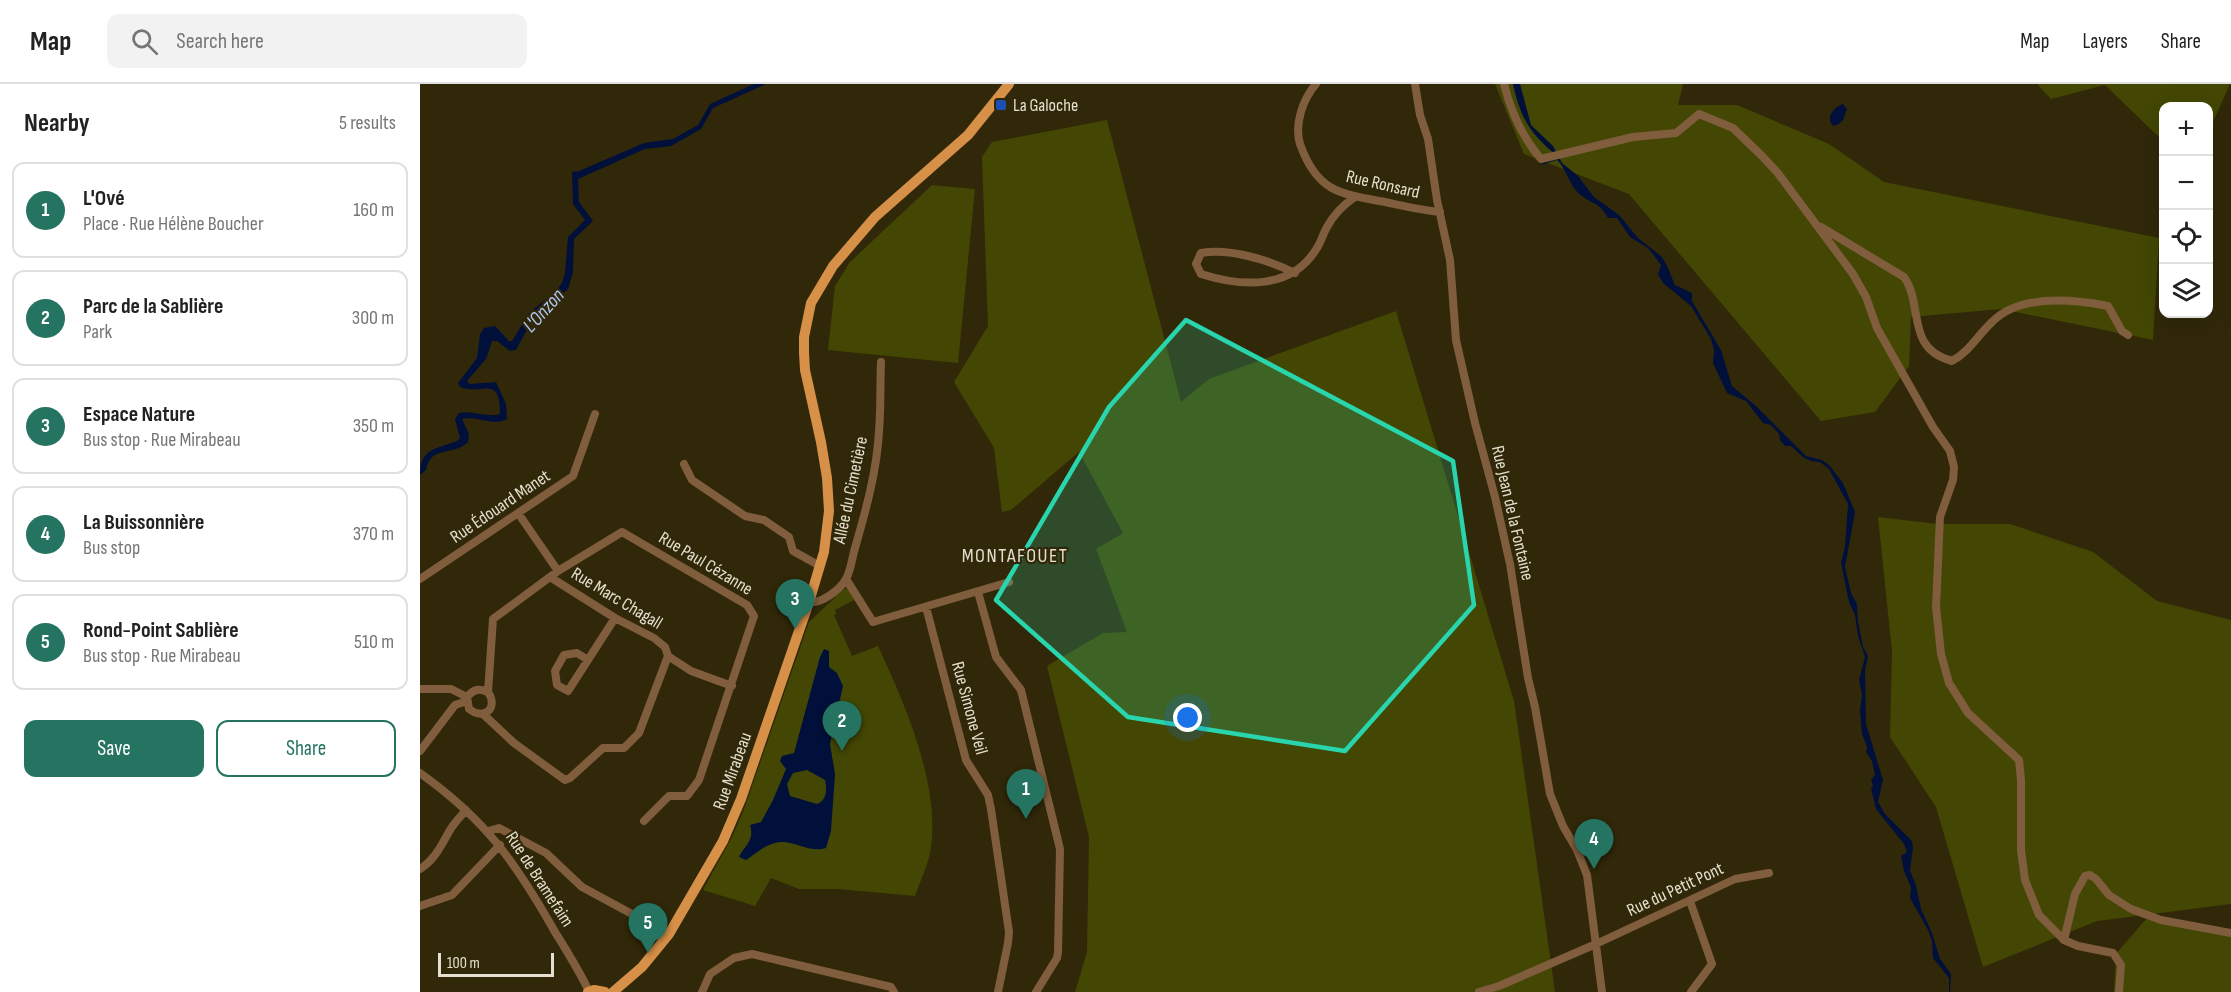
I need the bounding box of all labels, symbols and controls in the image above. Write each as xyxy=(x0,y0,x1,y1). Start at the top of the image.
search box xyxy=(107,14,527,68)
text: Map xyxy=(30,25,71,58)
icon: search xyxy=(128,25,161,58)
text: Search here xyxy=(176,28,264,55)
text: Map xyxy=(2020,29,2049,54)
text: Layers xyxy=(2082,29,2128,54)
text: Share xyxy=(2161,29,2201,54)
place label: La Galoche xyxy=(1013,95,1078,116)
marker: La Galoche xyxy=(994,98,1008,112)
map controls xyxy=(2159,102,2213,318)
button: + xyxy=(2159,102,2213,156)
text: Nearby xyxy=(24,108,90,139)
text: 5 results xyxy=(339,111,396,135)
button: − xyxy=(2159,156,2213,210)
street label: Rue Ronsard xyxy=(1344,166,1422,203)
text: L'Ové xyxy=(83,185,125,212)
text: 1 xyxy=(42,198,49,222)
text: 160 m xyxy=(353,198,394,222)
button: locate xyxy=(2159,210,2213,264)
text: Place · Rue Hélène Boucher xyxy=(83,212,264,236)
button: layers xyxy=(2159,264,2213,318)
water label: L'Onzon xyxy=(518,284,570,337)
text: Parc de la Sablière xyxy=(83,293,223,320)
text: 2 xyxy=(41,306,50,330)
text: 300 m xyxy=(352,306,394,330)
text: Park xyxy=(83,320,112,344)
text: Espace Nature xyxy=(83,401,195,428)
text: 3 xyxy=(41,414,50,438)
text: 350 m xyxy=(353,414,394,438)
text: Bus stop · Rue Mirabeau xyxy=(83,428,241,452)
street label: Allée du Cimetière xyxy=(829,435,872,547)
street label: Rue Jean de la Fontaine xyxy=(1487,444,1538,583)
street label: Rue Édouard Manet xyxy=(446,465,555,548)
text: La Buissonnière xyxy=(83,509,204,536)
text: 4 xyxy=(41,522,50,546)
text: 370 m xyxy=(353,522,394,546)
street label: Rue Paul Cézanne xyxy=(655,527,756,600)
text: Bus stop xyxy=(83,536,140,560)
district label: MONTAFOUET xyxy=(962,544,1068,568)
street label: Rue Marc Chagall xyxy=(567,563,666,634)
pin: 3 xyxy=(776,580,814,629)
text: Rond-Point Sablière xyxy=(83,617,239,644)
text: 5 xyxy=(41,630,50,654)
text: 510 m xyxy=(354,630,394,654)
text: Bus stop · Rue Mirabeau xyxy=(83,644,241,668)
street label: Rue Simone Veil xyxy=(947,659,992,757)
pin: 2 xyxy=(822,702,862,751)
your location xyxy=(1173,703,1202,732)
button: Save xyxy=(24,720,204,777)
button: Share xyxy=(216,720,396,777)
street label: Rue Mirabeau xyxy=(709,730,756,813)
pin: 1 xyxy=(1006,770,1046,819)
pin: 4 xyxy=(1574,820,1614,869)
street label: Rue de Bramefaim xyxy=(501,828,578,931)
street label: Rue du Petit Pont xyxy=(1624,858,1727,921)
pin: 5 xyxy=(628,904,668,953)
scale bar xyxy=(438,950,554,978)
text: 100 m xyxy=(447,954,480,973)

